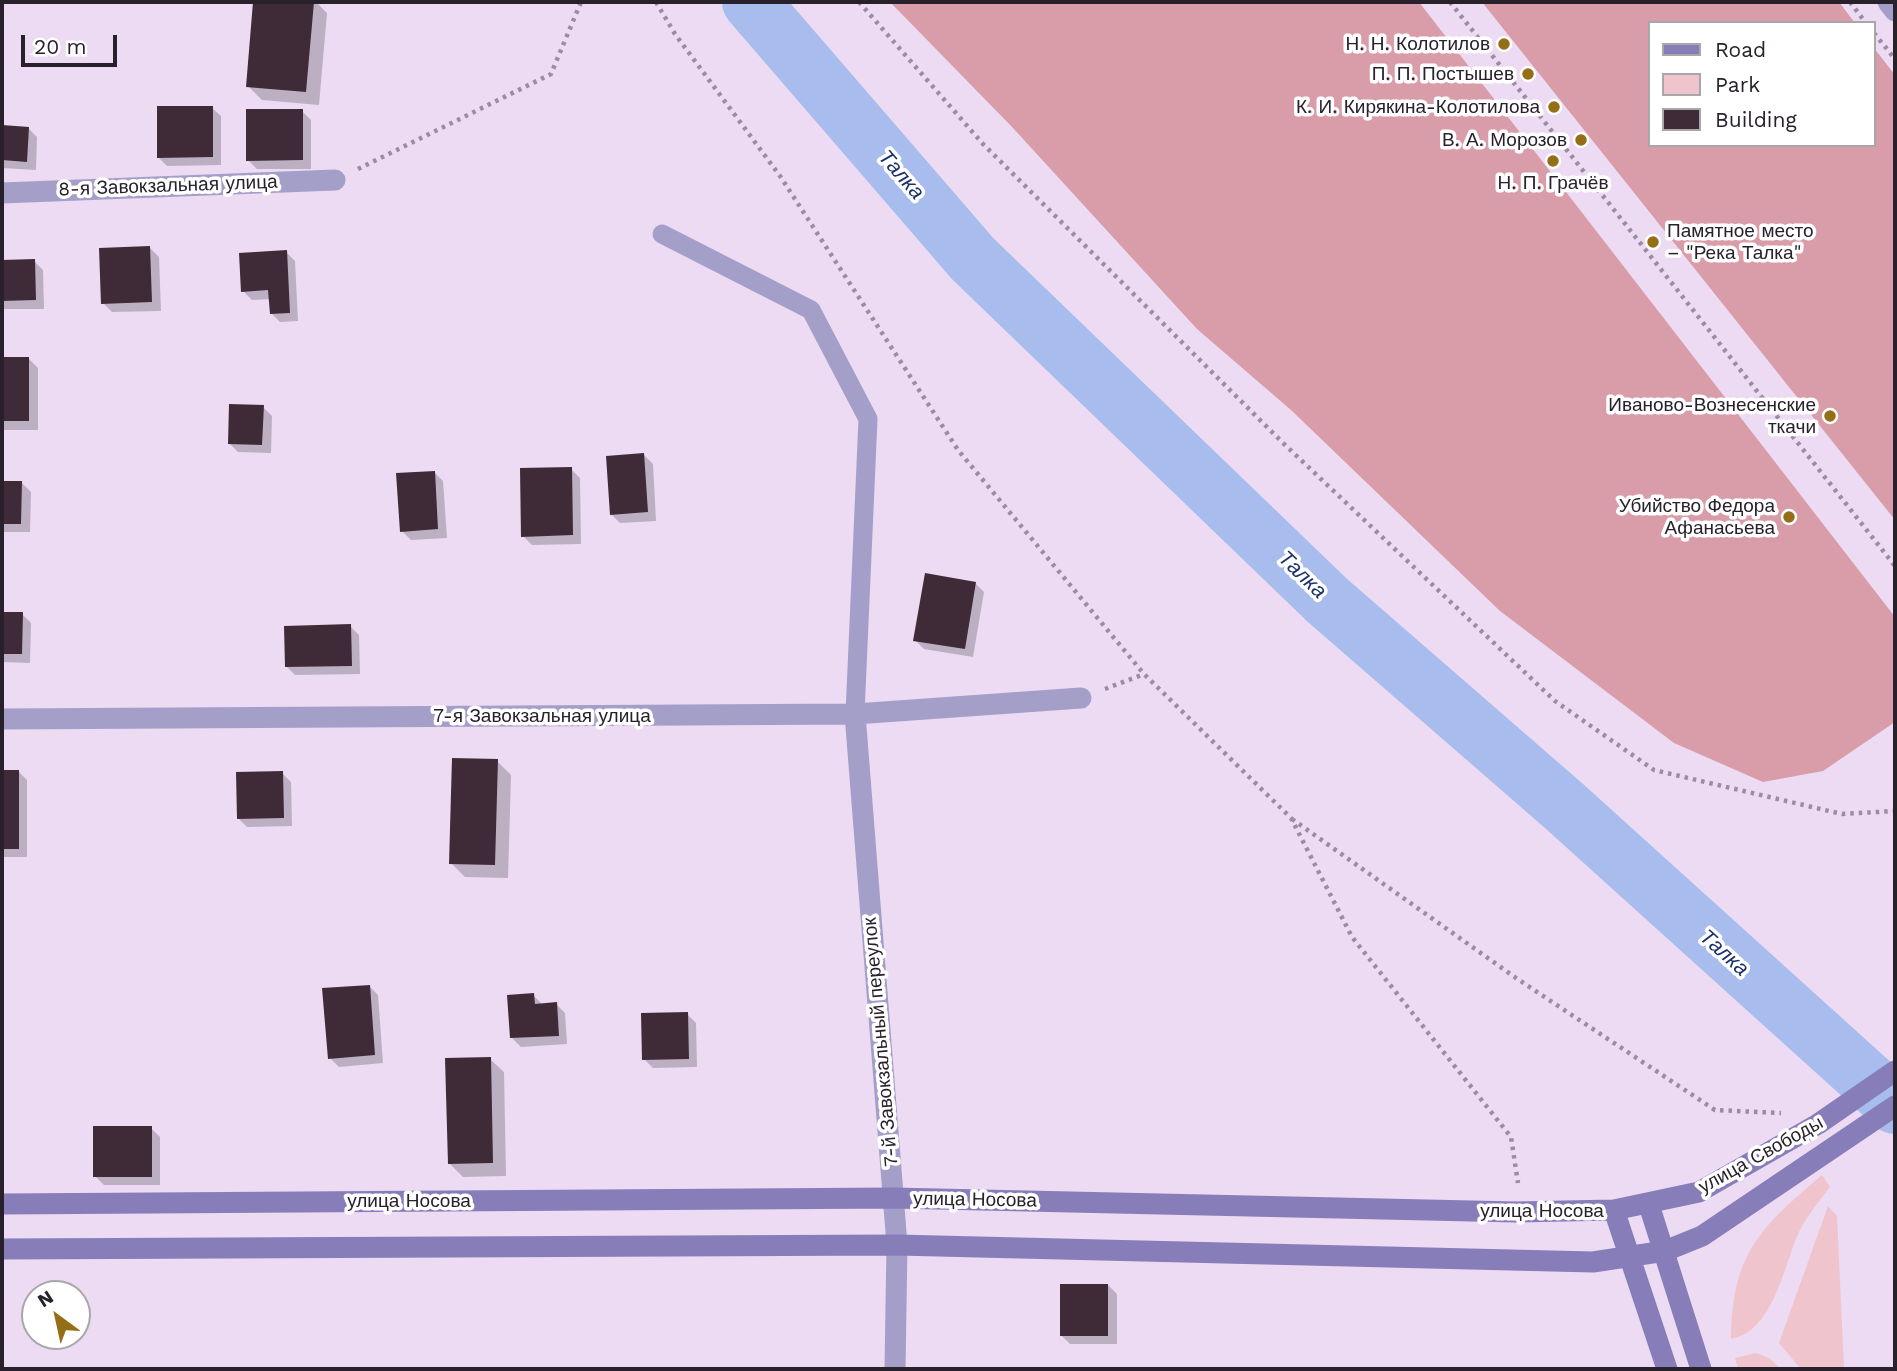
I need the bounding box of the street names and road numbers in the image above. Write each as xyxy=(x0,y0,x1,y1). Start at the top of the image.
street label: 8-я Завокзальная улица xyxy=(58,171,278,201)
street label: 7-я Завокзальная улица xyxy=(433,705,651,727)
street label: 7-й Завокзальный переулок xyxy=(859,916,903,1168)
street label: улица Свободы xyxy=(1695,1111,1827,1199)
street label: улица Носова xyxy=(913,1188,1037,1212)
street label: улица Носова xyxy=(347,1190,471,1212)
street label: улица Носова xyxy=(1480,1200,1604,1222)

